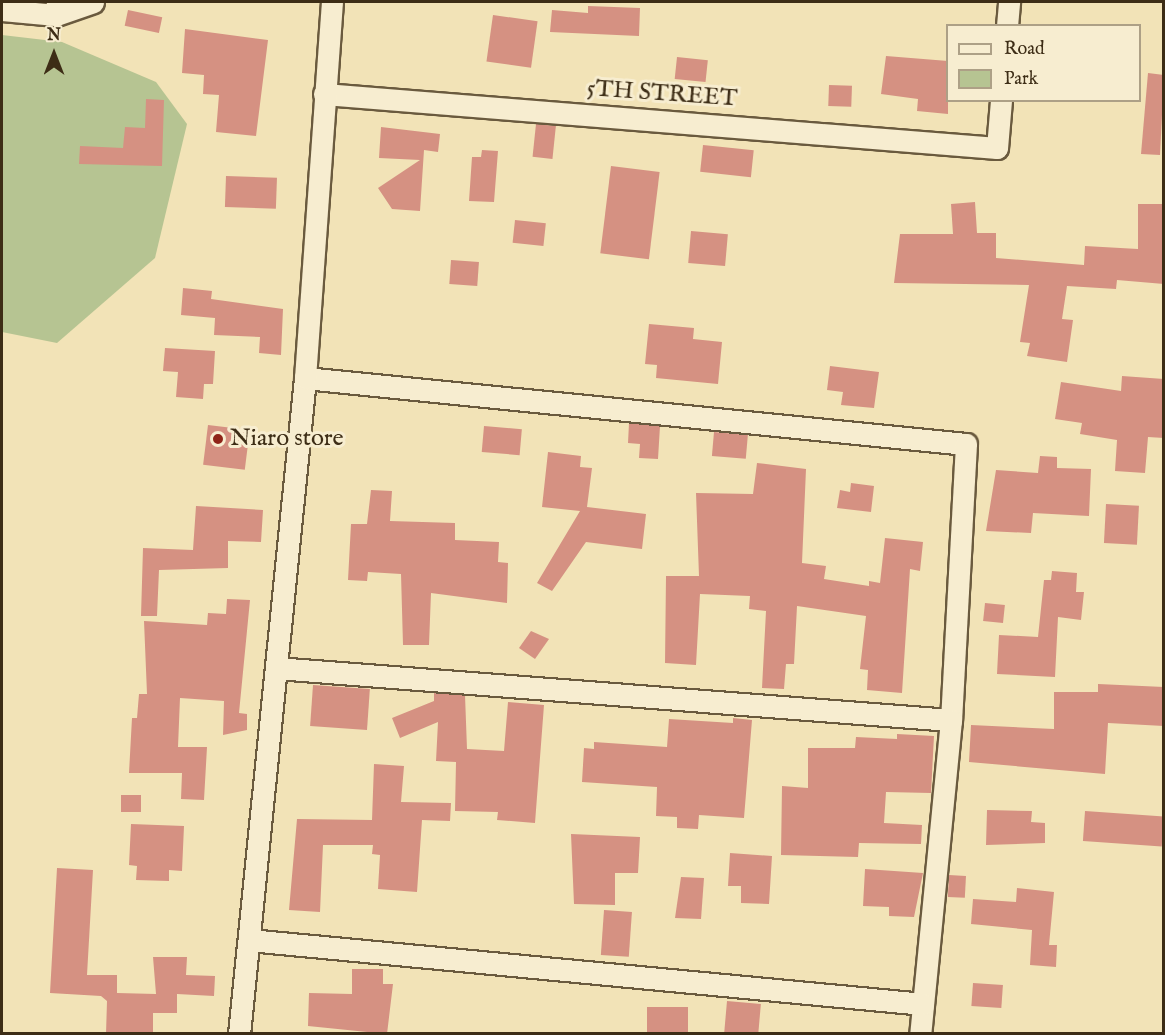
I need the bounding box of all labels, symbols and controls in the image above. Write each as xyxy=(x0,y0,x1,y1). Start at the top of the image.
north arrow xyxy=(24,24,84,84)
legend xyxy=(946,24,1141,102)
text: N xyxy=(47,26,61,46)
text: Road xyxy=(1004,38,1045,61)
text: Park xyxy=(1004,68,1038,91)
street label: 5TH STREET xyxy=(586,74,738,114)
place label: Niaro store xyxy=(230,425,344,453)
marker: Niaro store xyxy=(211,432,225,446)

